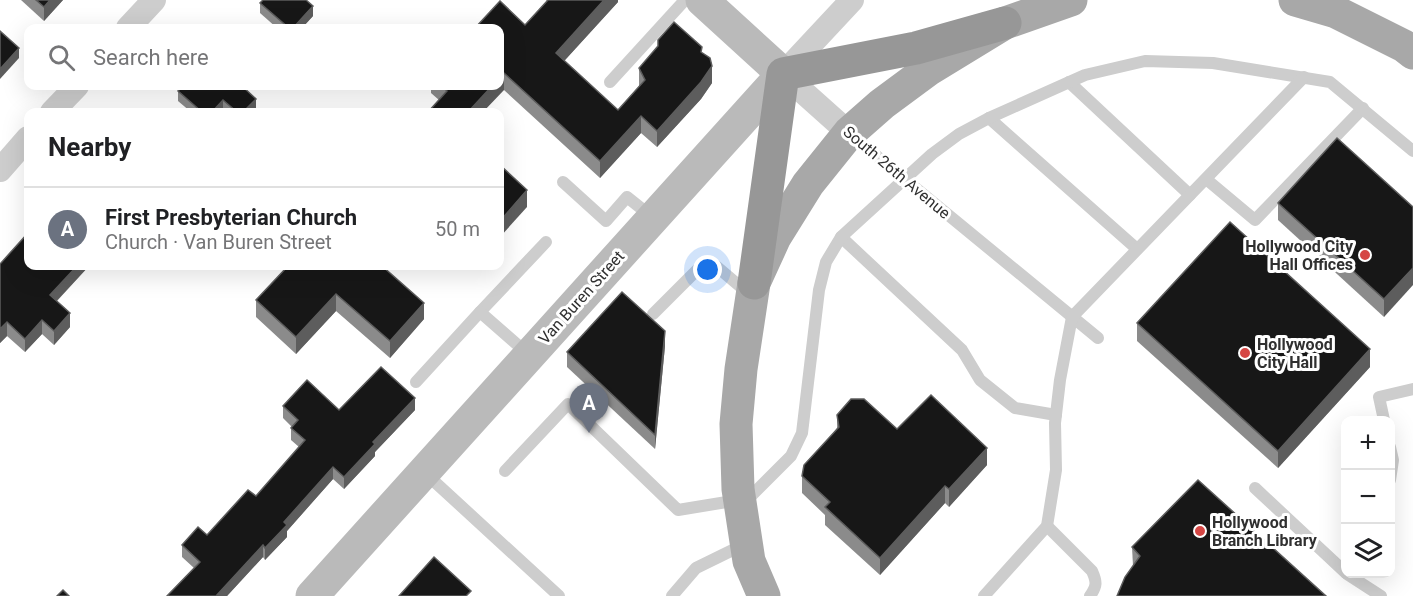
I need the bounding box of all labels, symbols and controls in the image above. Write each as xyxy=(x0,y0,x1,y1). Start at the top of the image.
search box xyxy=(24,24,504,90)
icon: search xyxy=(45,41,78,74)
text: Search here xyxy=(93,45,209,70)
street label: South 26th Avenue xyxy=(839,122,954,223)
text: Nearby xyxy=(48,132,131,162)
text: First Presbyterian Church xyxy=(105,205,357,230)
text: A xyxy=(61,217,74,241)
text: 50 m xyxy=(435,217,480,241)
text: Church · Van Buren Street xyxy=(105,230,332,254)
place label: Hollywood City Hall Offices xyxy=(1245,237,1354,274)
street label: Van Buren Street xyxy=(535,247,628,348)
marker: Hollywood City Hall Offices xyxy=(1358,248,1372,262)
your location xyxy=(693,255,722,284)
place label: Hollywood City Hall xyxy=(1257,335,1333,372)
marker: Hollywood City Hall xyxy=(1238,346,1252,360)
pin: A xyxy=(570,384,608,433)
map controls xyxy=(1341,416,1395,578)
button: + xyxy=(1341,416,1395,470)
button: − xyxy=(1341,470,1395,524)
place label: Hollywood Branch Library xyxy=(1212,513,1318,550)
marker: Hollywood Branch Library xyxy=(1193,524,1207,538)
button: layers xyxy=(1341,524,1395,578)

